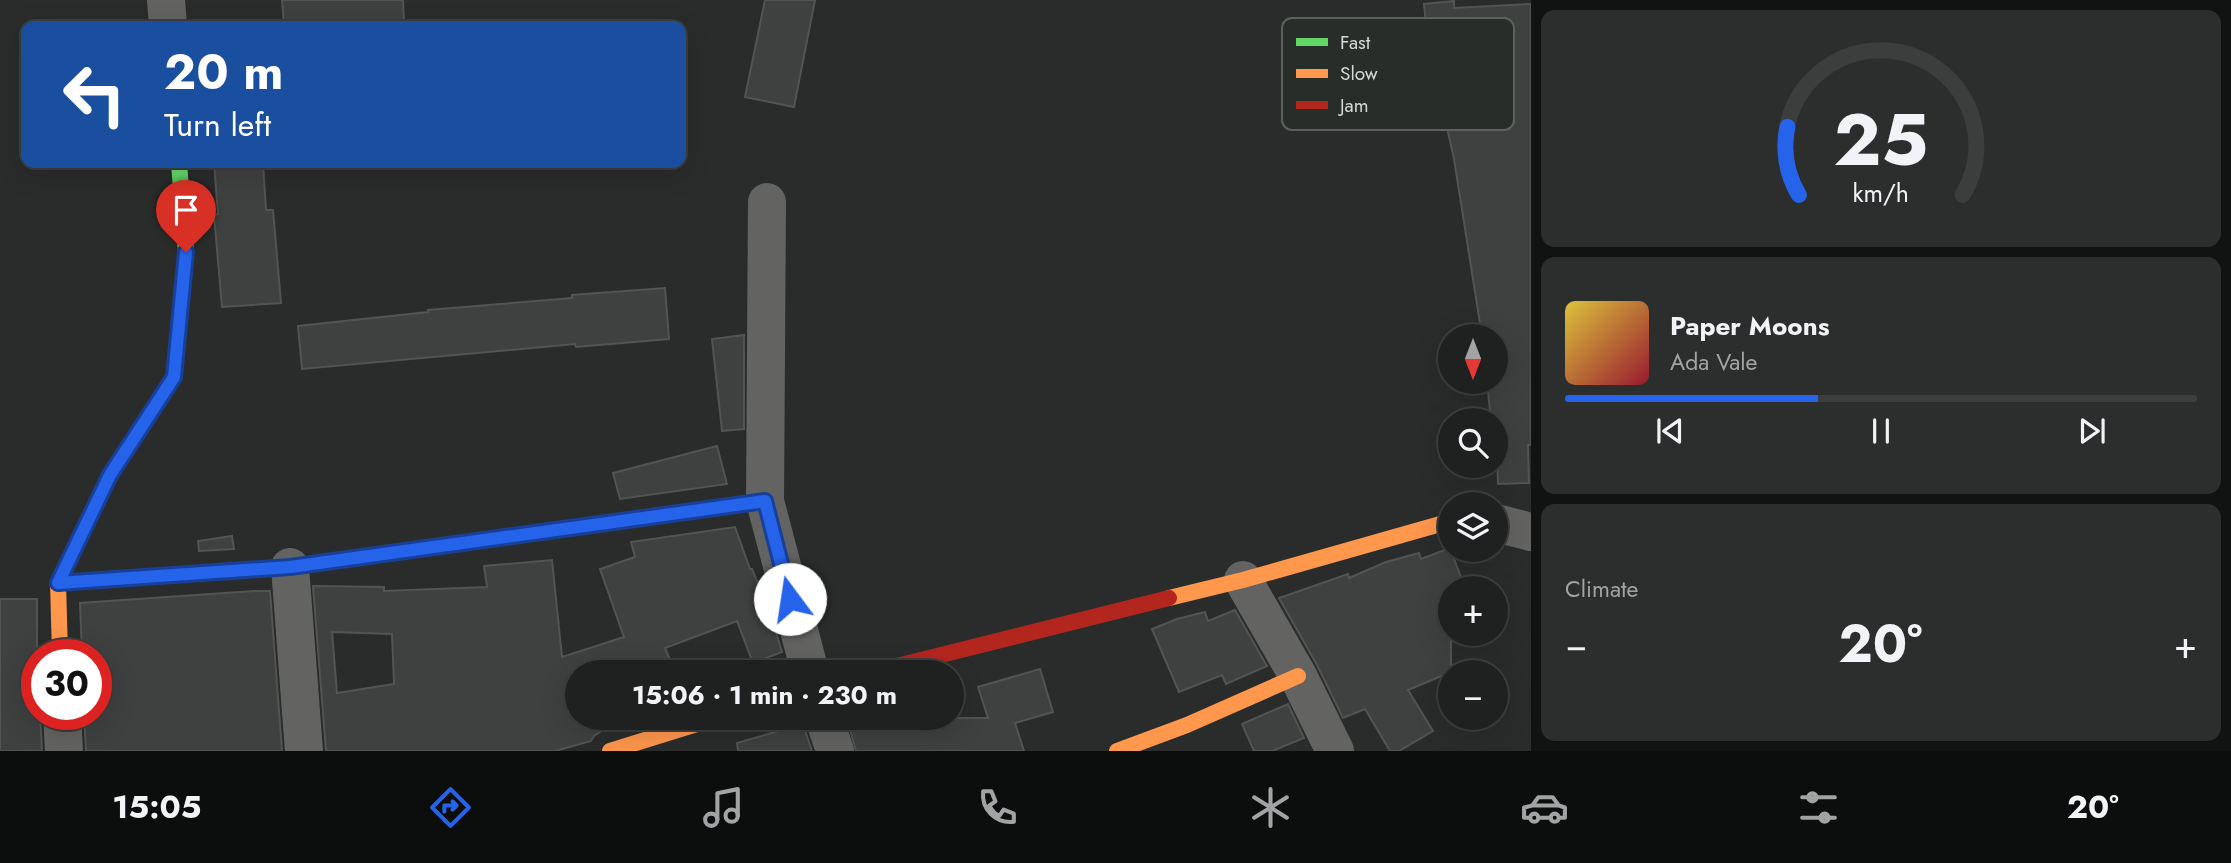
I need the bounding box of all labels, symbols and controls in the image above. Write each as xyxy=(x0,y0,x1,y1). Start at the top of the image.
legend xyxy=(1282,18,1514,130)
text: Fast xyxy=(1340,29,1371,56)
text: 20 m xyxy=(164,37,283,107)
icon: left xyxy=(49,49,140,140)
text: Slow xyxy=(1340,60,1378,87)
text: 25 xyxy=(1834,87,1928,192)
text: Jam xyxy=(1337,92,1369,119)
text: Turn left xyxy=(164,102,271,148)
text: km/h xyxy=(1853,174,1909,210)
pin xyxy=(156,180,216,252)
icon: arrive xyxy=(167,191,205,229)
text: Paper Moons xyxy=(1670,307,1830,345)
north arrow xyxy=(1438,324,1508,394)
map controls xyxy=(1438,324,1508,730)
text: Ada Vale xyxy=(1670,345,1757,379)
button: search xyxy=(1438,408,1508,478)
icon: previous xyxy=(1651,412,1689,450)
icon: pause xyxy=(1862,412,1900,450)
icon: next xyxy=(2073,412,2111,450)
button: layers xyxy=(1438,492,1508,562)
position arrow xyxy=(753,562,827,636)
text: Climate xyxy=(1565,572,1638,606)
button: + xyxy=(1438,576,1508,646)
text: 20° xyxy=(1839,606,1923,682)
text: − xyxy=(1565,617,1587,672)
text: + xyxy=(2174,617,2197,672)
speed limit sign: 30 xyxy=(21,639,112,730)
button: − xyxy=(1438,660,1508,730)
text: 15:06 · 1 min · 230 m xyxy=(632,676,897,714)
icon: directions xyxy=(426,783,475,832)
icon: music xyxy=(699,783,748,832)
icon: phone xyxy=(973,783,1022,832)
icon: climate xyxy=(1246,783,1295,832)
icon: car xyxy=(1520,783,1569,832)
icon: filters xyxy=(1794,783,1843,832)
text: 15:05 xyxy=(112,784,201,830)
text: 20° xyxy=(2067,784,2119,830)

